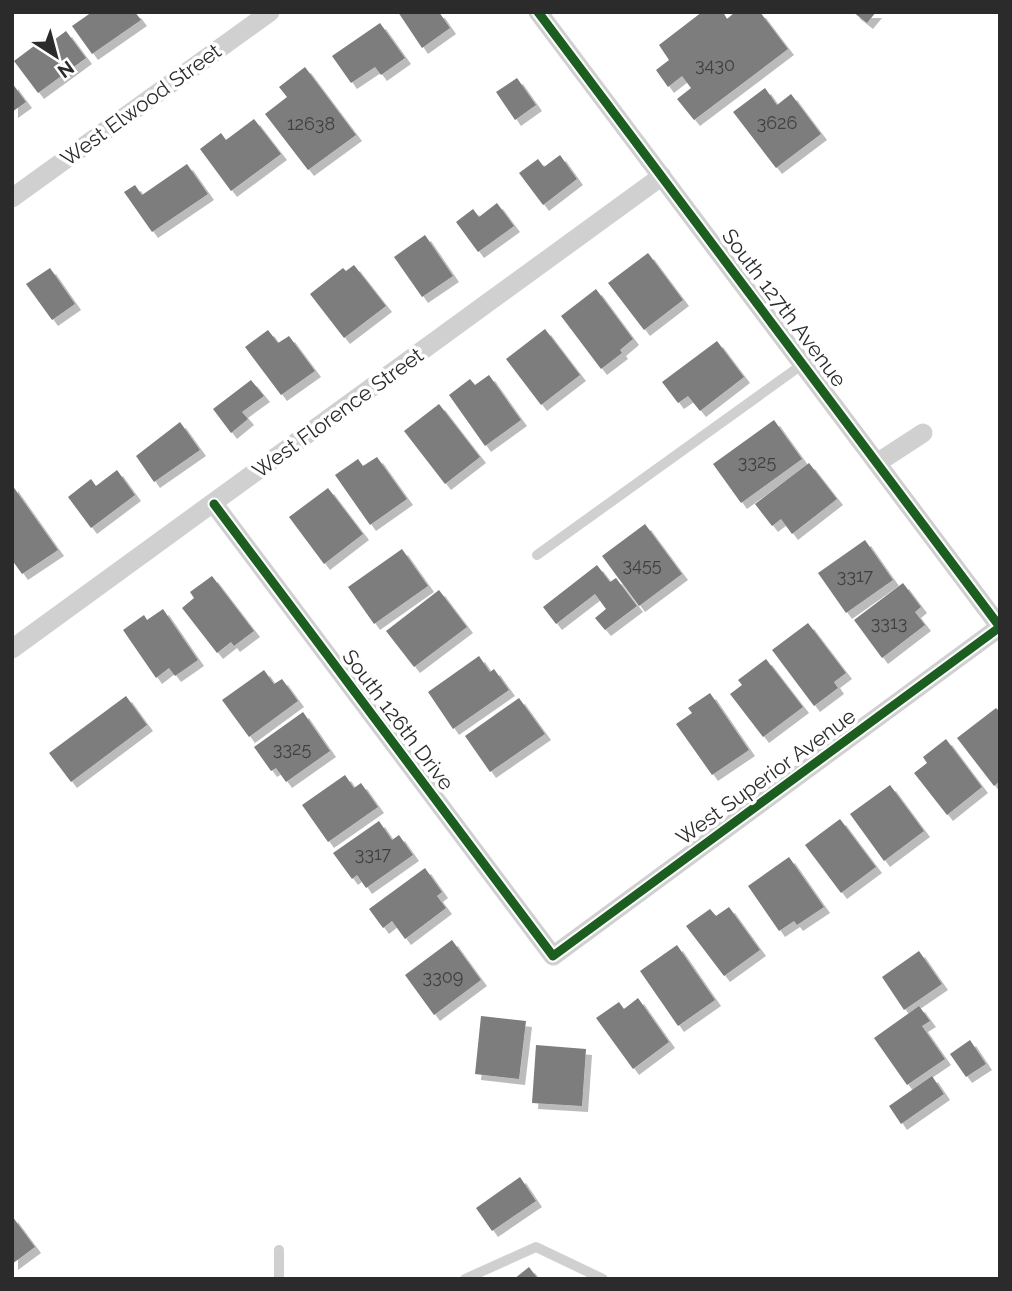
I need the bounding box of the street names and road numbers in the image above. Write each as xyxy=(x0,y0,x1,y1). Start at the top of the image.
street label: West Elwood Street xyxy=(56,38,226,171)
street label: South 127th Avenue xyxy=(717,224,852,392)
street label: West Florence Street xyxy=(247,342,428,483)
street label: South 126th Drive xyxy=(337,644,459,795)
street label: West Superior Avenue xyxy=(671,703,860,850)

